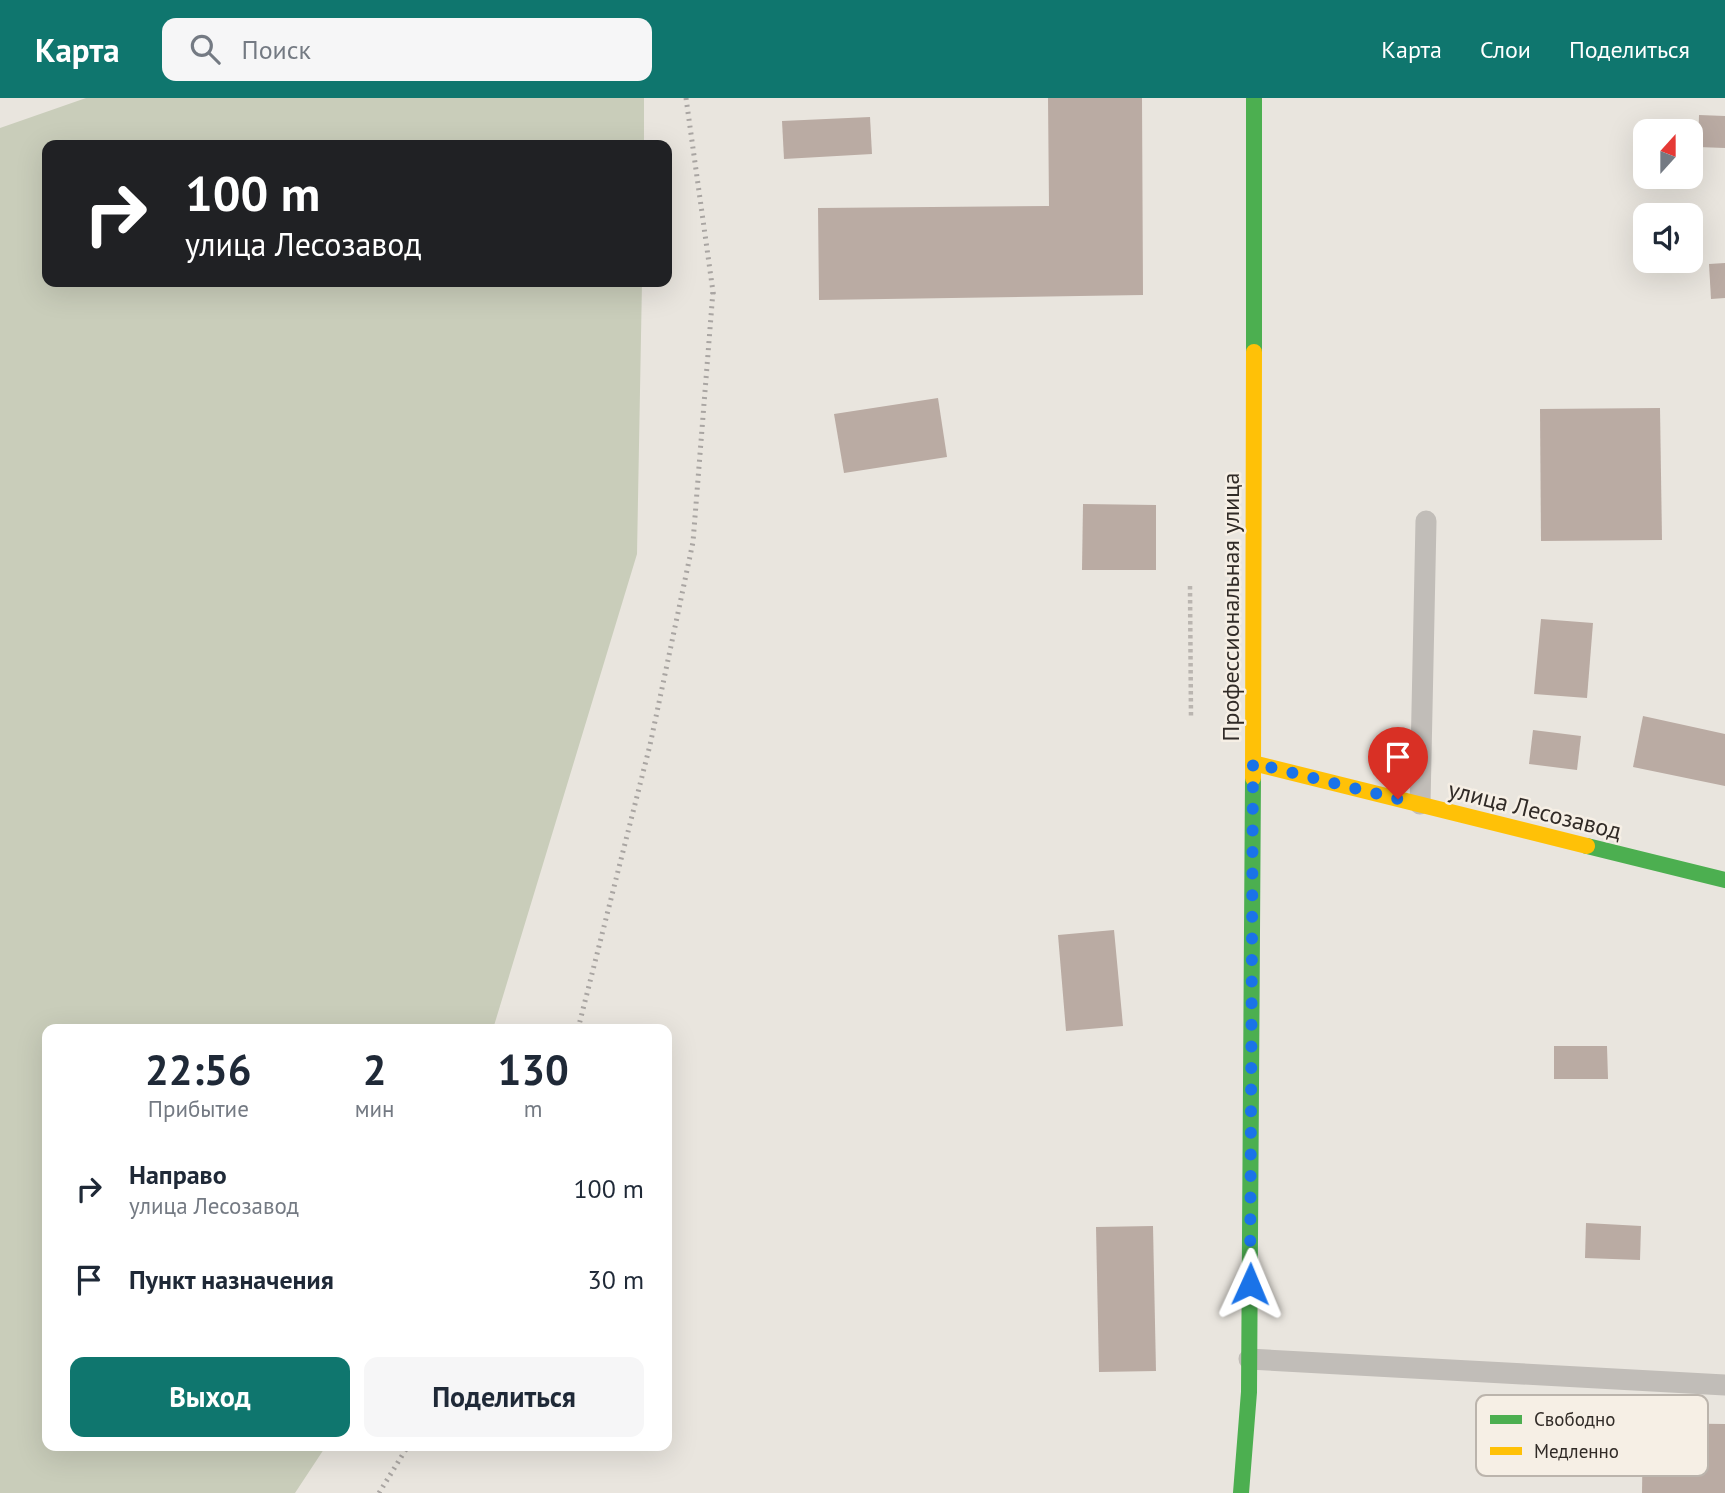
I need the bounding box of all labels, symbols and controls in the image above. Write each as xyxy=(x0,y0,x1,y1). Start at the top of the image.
search box xyxy=(162,18,652,81)
text: Карта xyxy=(35,28,120,71)
icon: search xyxy=(186,30,224,68)
text: Поиск xyxy=(242,33,311,66)
text: Карта xyxy=(1381,34,1442,65)
text: Слои xyxy=(1480,34,1531,65)
text: Поделиться xyxy=(1569,34,1690,65)
north arrow xyxy=(1633,119,1703,189)
map controls xyxy=(1633,119,1703,273)
text: 100 m xyxy=(185,161,320,225)
icon: right xyxy=(70,168,161,259)
button: sound xyxy=(1633,203,1703,273)
text: улица Лесозавод xyxy=(185,223,422,265)
street label: Профессиональная улица xyxy=(1215,473,1246,741)
pin xyxy=(1368,727,1428,799)
icon: arrive xyxy=(1379,738,1417,776)
street label: улица Лесозавод xyxy=(1445,773,1625,847)
text: 22:56 xyxy=(145,1042,252,1097)
text: 2 xyxy=(363,1042,386,1097)
text: 130 xyxy=(497,1042,569,1097)
text: Прибытие xyxy=(148,1094,249,1123)
text: мин xyxy=(355,1094,394,1123)
text: m xyxy=(524,1094,543,1123)
text: Направо xyxy=(129,1158,227,1191)
icon: right xyxy=(70,1170,108,1208)
text: 100 m xyxy=(573,1172,644,1205)
text: улица Лесозавод xyxy=(129,1191,299,1220)
position arrow xyxy=(1213,1247,1287,1321)
icon: arrive xyxy=(70,1261,108,1299)
text: Пункт назначения xyxy=(129,1263,334,1296)
text: 30 m xyxy=(588,1263,644,1296)
button: Выход xyxy=(70,1357,350,1437)
button: Поделиться xyxy=(364,1357,644,1437)
legend xyxy=(1476,1395,1708,1476)
text: Свободно xyxy=(1534,1407,1616,1431)
text: Медленно xyxy=(1534,1439,1619,1463)

